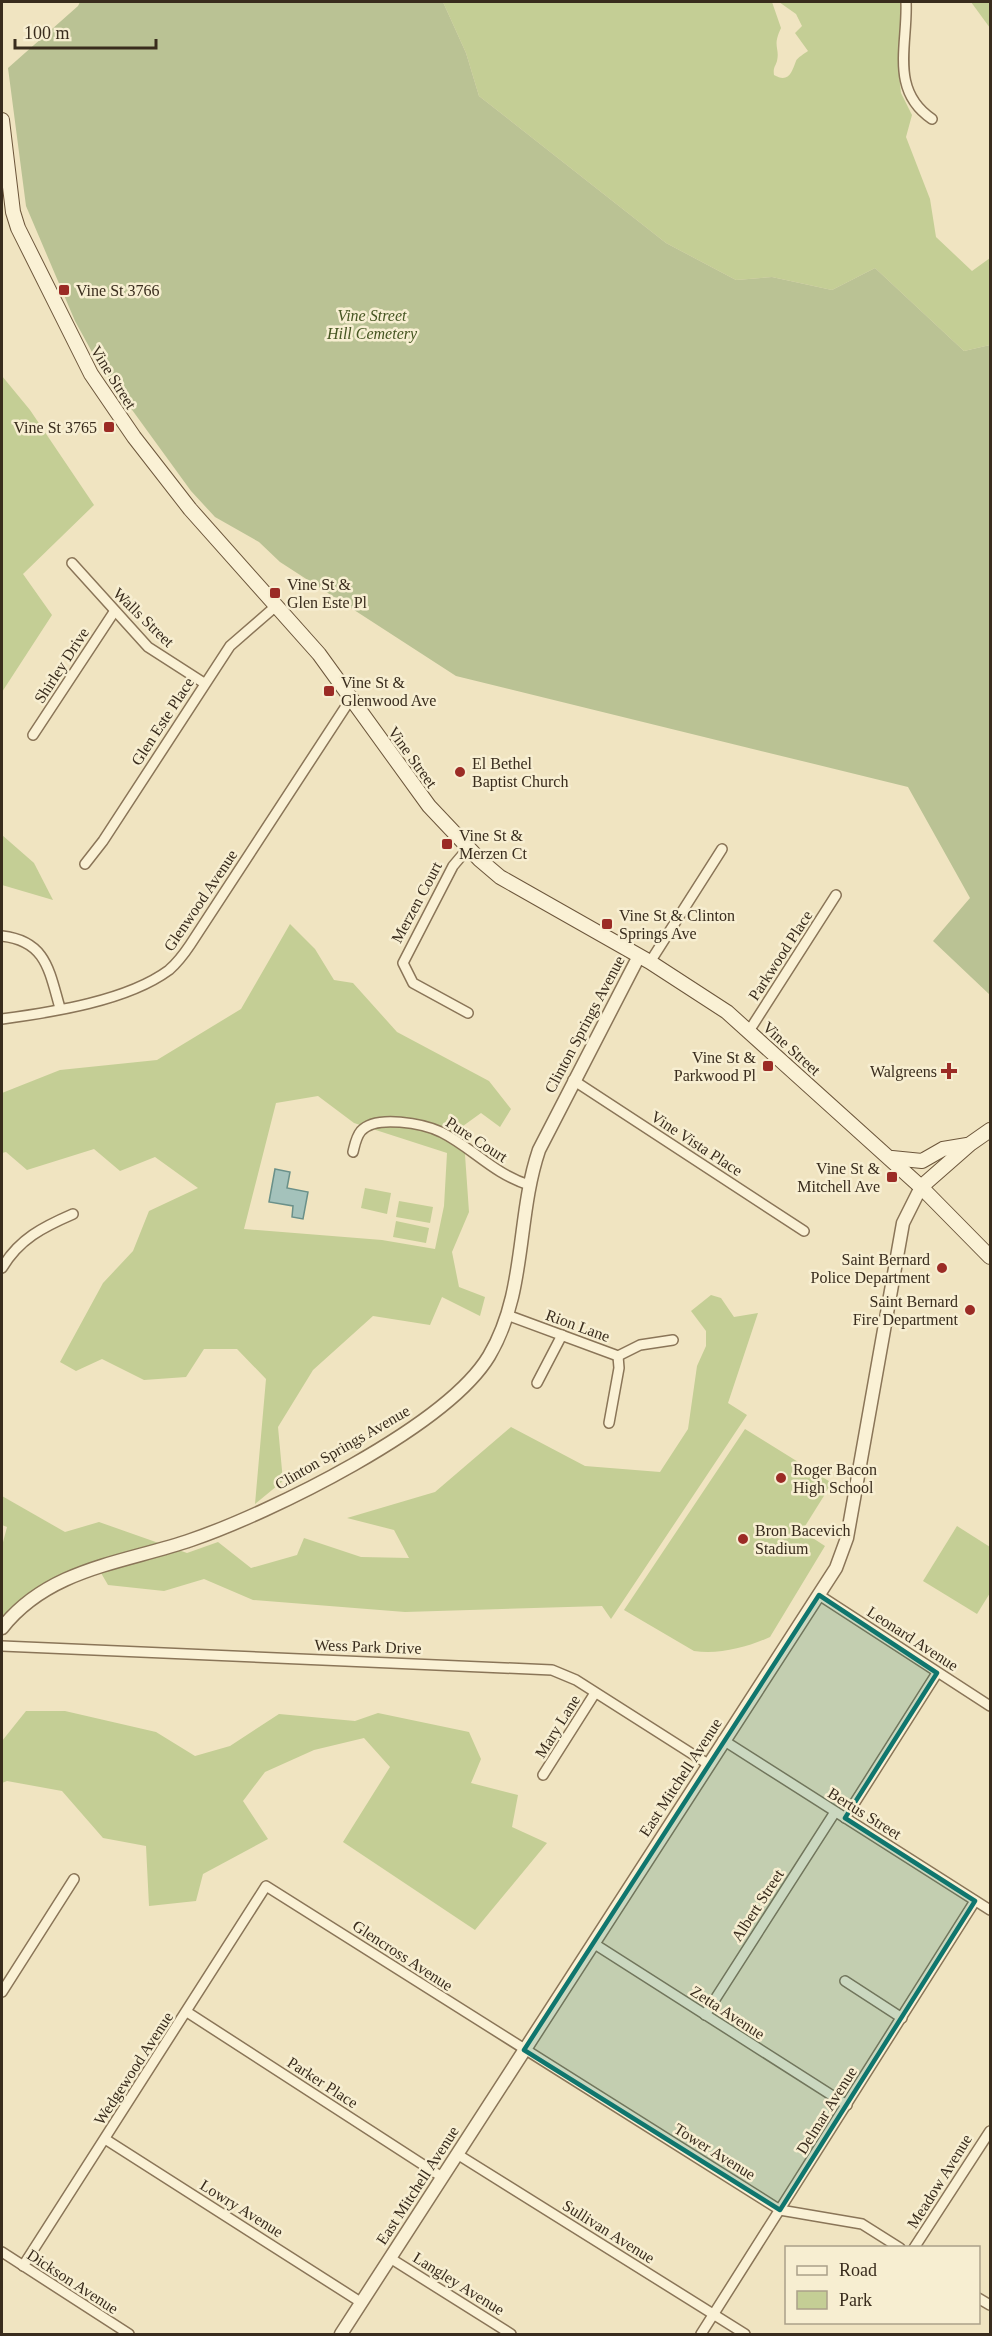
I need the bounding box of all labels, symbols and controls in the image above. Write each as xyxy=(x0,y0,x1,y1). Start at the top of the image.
scale bar xyxy=(15,12,156,50)
text: 100 m xyxy=(24,23,70,43)
place label: Vine St 3766 xyxy=(76,282,159,299)
marker: Vine St 3766 xyxy=(57,283,71,297)
park label: Vine Street Hill Cemetery xyxy=(326,307,418,343)
street label: Vine Street xyxy=(87,342,140,413)
place label: Vine St 3765 xyxy=(14,419,97,436)
marker: Vine St 3765 xyxy=(102,420,116,434)
place label: Vine St & Glen Este Pl xyxy=(287,576,368,611)
street label: Walls Street xyxy=(110,584,178,651)
marker: Vine St & Glen Este Pl xyxy=(268,586,282,600)
street label: Shirley Drive xyxy=(31,624,93,707)
street label: Glen Este Place xyxy=(128,674,197,768)
place label: Vine St & Glenwood Ave xyxy=(341,674,436,709)
marker: Vine St & Glenwood Ave xyxy=(322,684,336,698)
street label: Vine Street xyxy=(385,723,441,792)
place label: El Bethel Baptist Church xyxy=(472,755,568,791)
marker: El Bethel Baptist Church xyxy=(453,765,467,779)
place label: Vine St & Merzen Ct xyxy=(459,827,528,862)
marker: Vine St & Merzen Ct xyxy=(440,837,454,851)
street label: Glenwood Avenue xyxy=(160,846,241,954)
street label: Merzen Court xyxy=(388,858,445,946)
place label: Vine St & Clinton Springs Ave xyxy=(619,907,735,943)
street label: Parkwood Place xyxy=(745,907,816,1003)
marker: Vine St & Clinton Springs Ave xyxy=(600,917,614,931)
street label: Clinton Springs Avenue xyxy=(541,953,629,1096)
street label: Vine Street xyxy=(759,1018,824,1079)
place label: Vine St & Parkwood Pl xyxy=(674,1049,757,1084)
marker: Vine St & Parkwood Pl xyxy=(761,1059,775,1073)
place label: Walgreens xyxy=(870,1063,937,1081)
marker: Walgreens xyxy=(942,1064,956,1078)
street label: Vine Vista Place xyxy=(648,1108,746,1179)
street label: Pure Court xyxy=(443,1113,511,1166)
place label: Vine St & Mitchell Ave xyxy=(797,1160,881,1195)
marker: Vine St & Mitchell Ave xyxy=(885,1170,899,1184)
place label: Saint Bernard Police Department xyxy=(810,1251,931,1287)
marker: Saint Bernard Police Department xyxy=(935,1261,949,1275)
place label: Saint Bernard Fire Department xyxy=(853,1293,959,1329)
marker: Saint Bernard Fire Department xyxy=(963,1303,977,1317)
street label: Rion Lane xyxy=(543,1306,612,1345)
street label: Clinton Springs Avenue xyxy=(272,1402,413,1494)
place label: Roger Bacon High School xyxy=(793,1461,877,1497)
marker: Roger Bacon High School xyxy=(774,1471,788,1485)
place label: Bron Bacevich Stadium xyxy=(755,1522,851,1557)
marker: Bron Bacevich Stadium xyxy=(736,1532,750,1546)
street label: Leonard Avenue xyxy=(864,1603,961,1674)
street label: Wess Park Drive xyxy=(314,1636,422,1657)
street label: Mary Lane xyxy=(531,1692,584,1761)
street label: East Mitchell Avenue xyxy=(636,1715,725,1840)
street label: Bertus Street xyxy=(825,1784,905,1843)
street label: Albert Street xyxy=(728,1866,787,1944)
street label: Glencross Avenue xyxy=(350,1917,456,1994)
street label: Zetta Avenue xyxy=(688,1982,768,2043)
street label: Wedgewood Avenue xyxy=(91,2009,177,2128)
street label: Parker Place xyxy=(284,2053,361,2111)
street label: Delmar Avenue xyxy=(793,2063,860,2157)
street label: Tower Avenue xyxy=(671,2120,758,2183)
street label: East Mitchell Avenue xyxy=(373,2123,462,2248)
street label: Meadow Avenue xyxy=(904,2131,975,2231)
street label: Lowry Avenue xyxy=(197,2176,286,2241)
street label: Sullivan Avenue xyxy=(560,2196,658,2266)
street label: Dickson Avenue xyxy=(24,2246,121,2317)
legend xyxy=(785,2246,980,2324)
street label: Langley Avenue xyxy=(410,2249,507,2319)
text: Road xyxy=(839,2260,877,2280)
text: Park xyxy=(839,2290,872,2310)

